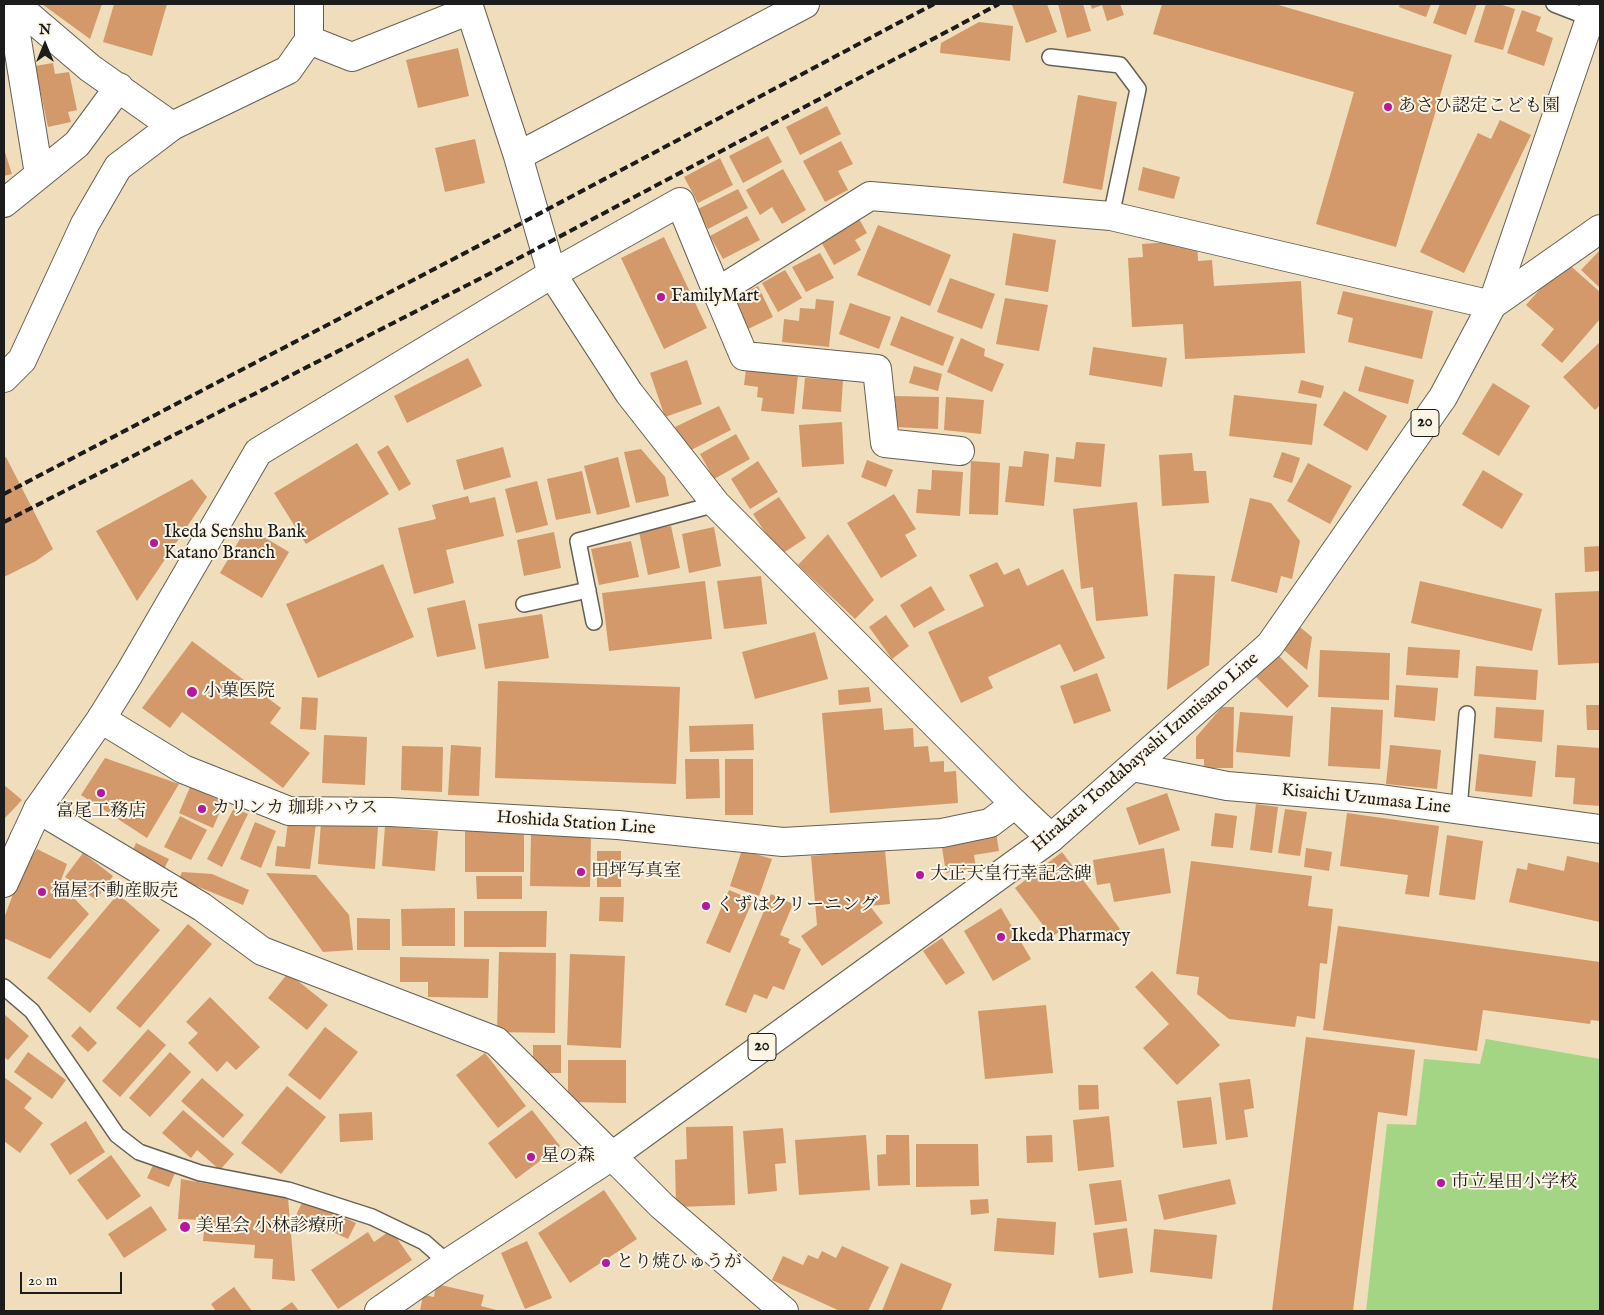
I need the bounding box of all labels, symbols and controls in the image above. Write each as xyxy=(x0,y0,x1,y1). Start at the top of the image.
north arrow xyxy=(20,20,70,70)
text: N xyxy=(39,21,51,39)
place label: あさひ認定こども園 xyxy=(1398,96,1560,118)
marker: あさひ認定こども園 xyxy=(1382,101,1394,113)
place label: FamilyMart xyxy=(671,286,759,308)
marker: FamilyMart xyxy=(655,291,667,303)
road number: 20 xyxy=(1411,409,1439,436)
place label: Ikeda Senshu Bank Katano Branch xyxy=(164,522,306,564)
marker: Ikeda Senshu Bank Katano Branch xyxy=(148,537,160,549)
street label: Hirakata Tondabayashi Izumisano Line xyxy=(1028,649,1264,857)
place label: 小菓医院 xyxy=(203,681,275,703)
marker: 小菓医院 xyxy=(185,685,199,699)
street label: Kisaichi Uzumasa Line xyxy=(1280,780,1452,820)
marker: 富尾工務店 xyxy=(95,787,107,799)
place label: カリンカ 珈琲ハウス xyxy=(212,798,378,820)
place label: 富尾工務店 xyxy=(56,801,146,823)
marker: カリンカ 珈琲ハウス xyxy=(196,803,208,815)
street label: Hoshida Station Line xyxy=(496,808,656,840)
place label: 田坪写真室 xyxy=(591,861,681,883)
place label: 大正天皇行幸記念碑 xyxy=(930,864,1092,886)
marker: 田坪写真室 xyxy=(575,866,587,878)
marker: 大正天皇行幸記念碑 xyxy=(914,869,926,881)
place label: 福屋不動産販売 xyxy=(52,881,178,903)
marker: 福屋不動産販売 xyxy=(36,886,48,898)
place label: くずはクリーニング xyxy=(716,895,878,917)
marker: くずはクリーニング xyxy=(700,900,712,912)
place label: Ikeda Pharmacy xyxy=(1011,926,1130,948)
marker: Ikeda Pharmacy xyxy=(995,931,1007,943)
road number: 20 xyxy=(748,1034,776,1060)
place label: 星の森 xyxy=(541,1146,595,1168)
marker: 星の森 xyxy=(525,1151,537,1163)
place label: 市立星田小学校 xyxy=(1451,1172,1577,1194)
marker: 市立星田小学校 xyxy=(1435,1177,1447,1189)
place label: 美星会 小林診療所 xyxy=(196,1216,344,1238)
marker: 美星会 小林診療所 xyxy=(178,1220,192,1234)
place label: とり焼ひゅうが xyxy=(616,1252,742,1274)
marker: とり焼ひゅうが xyxy=(600,1257,612,1269)
scale bar xyxy=(22,1262,125,1294)
text: 20 m xyxy=(28,1271,57,1290)

